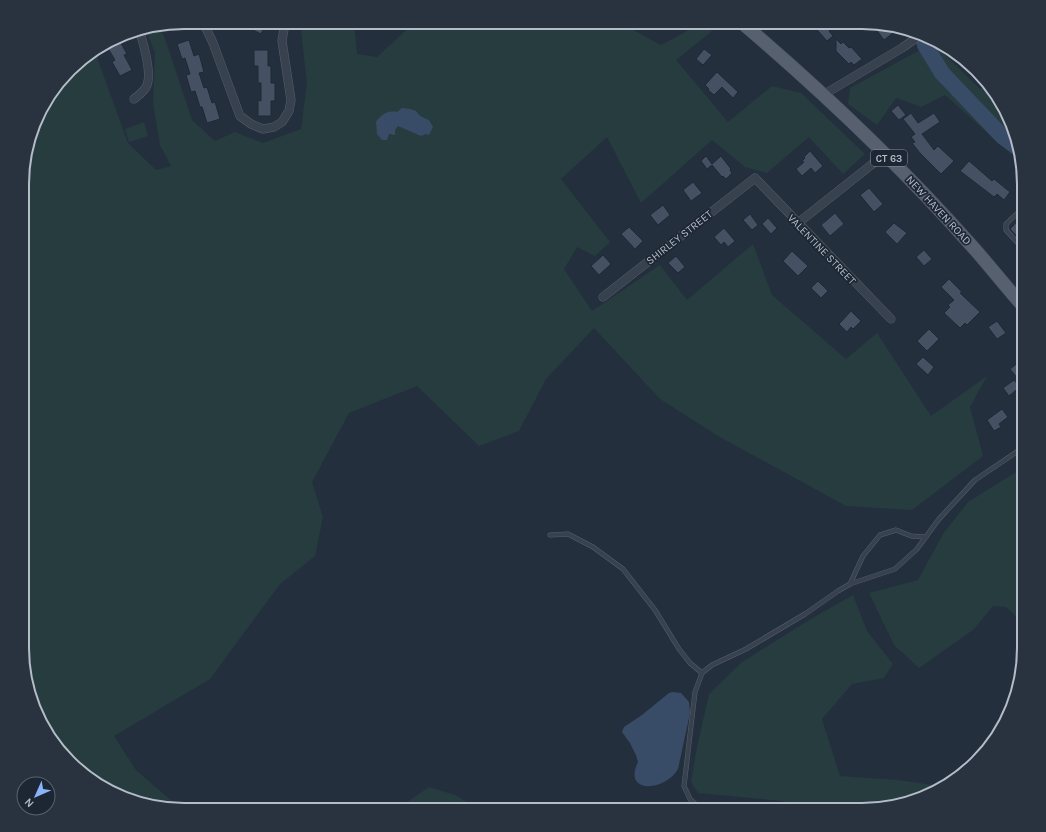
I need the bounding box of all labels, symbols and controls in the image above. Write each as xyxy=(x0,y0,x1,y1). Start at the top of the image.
road number: CT 63 xyxy=(871,150,907,166)
street label: NEW HAVEN ROAD xyxy=(903,173,974,247)
street label: SHIRLEY STREET xyxy=(644,207,715,267)
street label: VALENTINE STREET xyxy=(785,212,859,288)
north arrow xyxy=(16,776,56,816)
text: N xyxy=(22,795,37,810)

